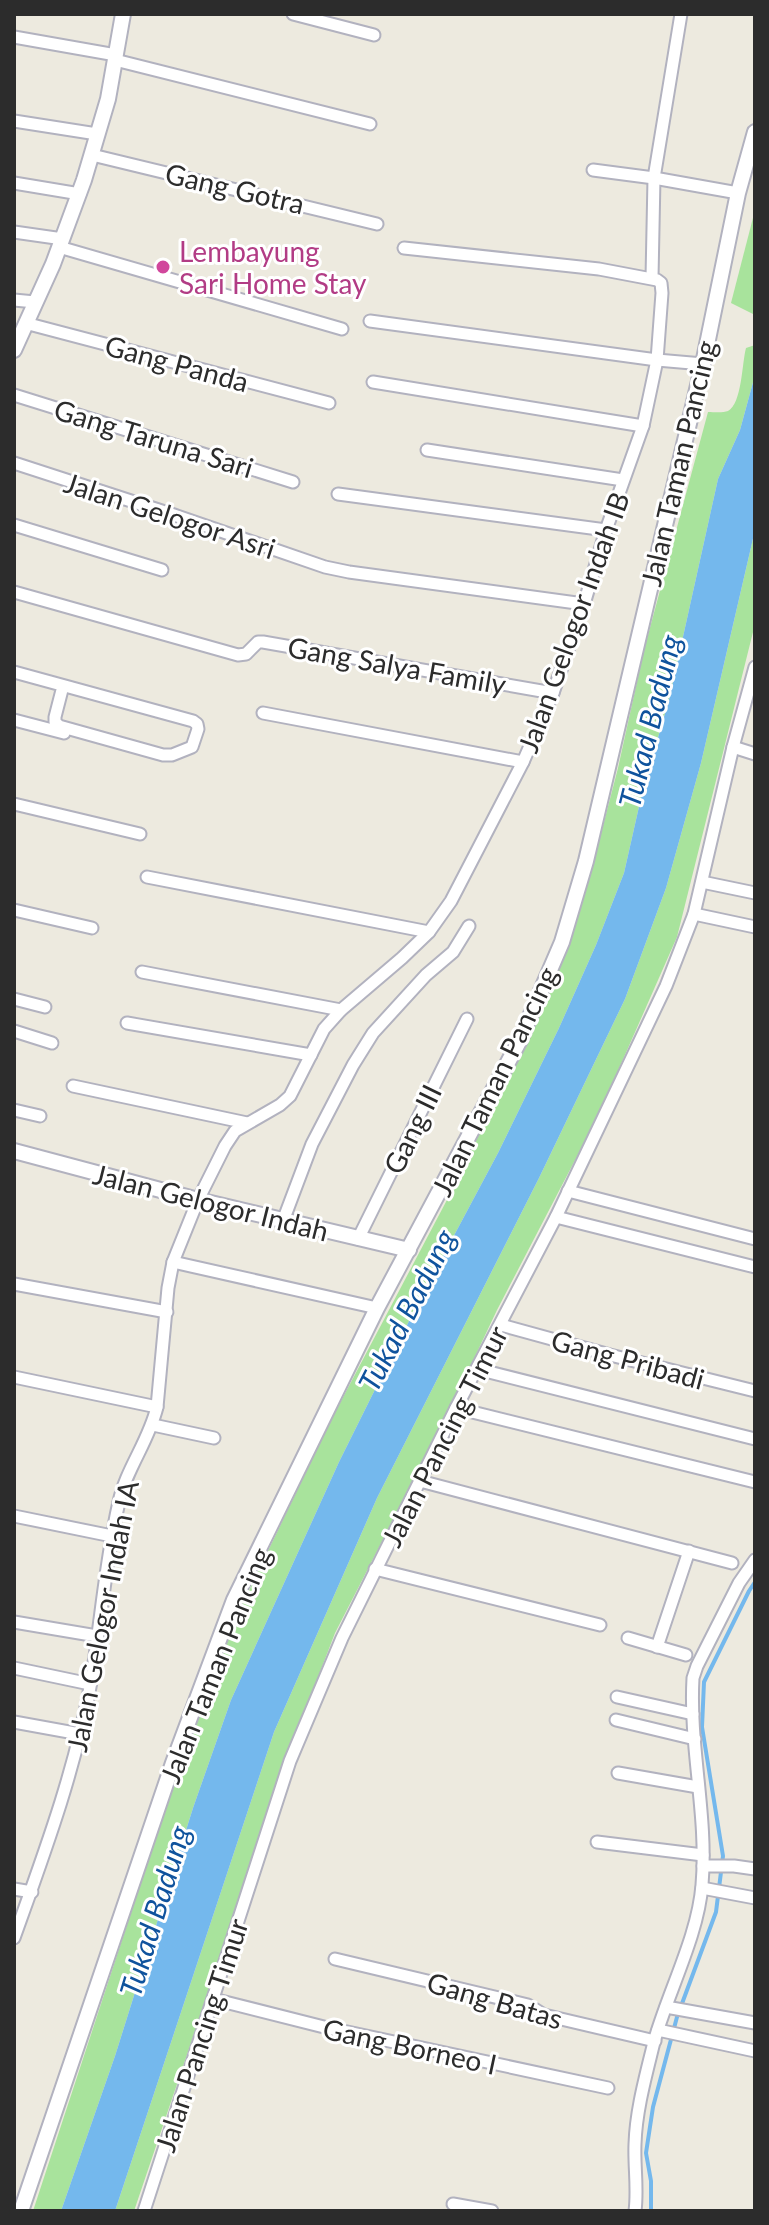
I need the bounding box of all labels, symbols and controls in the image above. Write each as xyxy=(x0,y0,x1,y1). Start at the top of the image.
street label: Gang Gotra xyxy=(162,156,308,220)
place label: Lembayung Sari Home Stay xyxy=(179,234,367,300)
marker: Lembayung Sari Home Stay xyxy=(154,258,172,276)
street label: Gang Panda xyxy=(102,328,252,398)
street label: Jalan Taman Pancing xyxy=(633,337,723,589)
street label: Gang Taruna Sari xyxy=(50,392,258,484)
street label: Jalan Gelogor Asri xyxy=(60,465,280,565)
street label: Jalan Gelogor Indah IB xyxy=(510,487,636,757)
street label: Gang Salya Family xyxy=(285,629,509,701)
water label: Tukad Badung xyxy=(610,630,688,811)
street label: Jalan Taman Pancing xyxy=(424,961,564,1201)
street label: Gang III xyxy=(376,1079,448,1179)
street label: Jalan Gelogor Indah xyxy=(90,1156,332,1248)
water label: Tukad Badung xyxy=(350,1223,462,1397)
street label: Jalan Pancing Timur xyxy=(374,1320,514,1552)
street label: Gang Pribadi xyxy=(548,1322,708,1396)
street label: Jalan Gelogor Indah IA xyxy=(59,1478,145,1754)
street label: Jalan Taman Pancing xyxy=(152,1542,278,1788)
water label: Tukad Badung xyxy=(111,1821,197,2001)
street label: Jalan Pancing Timur xyxy=(147,1914,255,2156)
street label: Gang Batas xyxy=(423,1964,567,2036)
street label: Gang Borneo I xyxy=(320,2011,500,2081)

